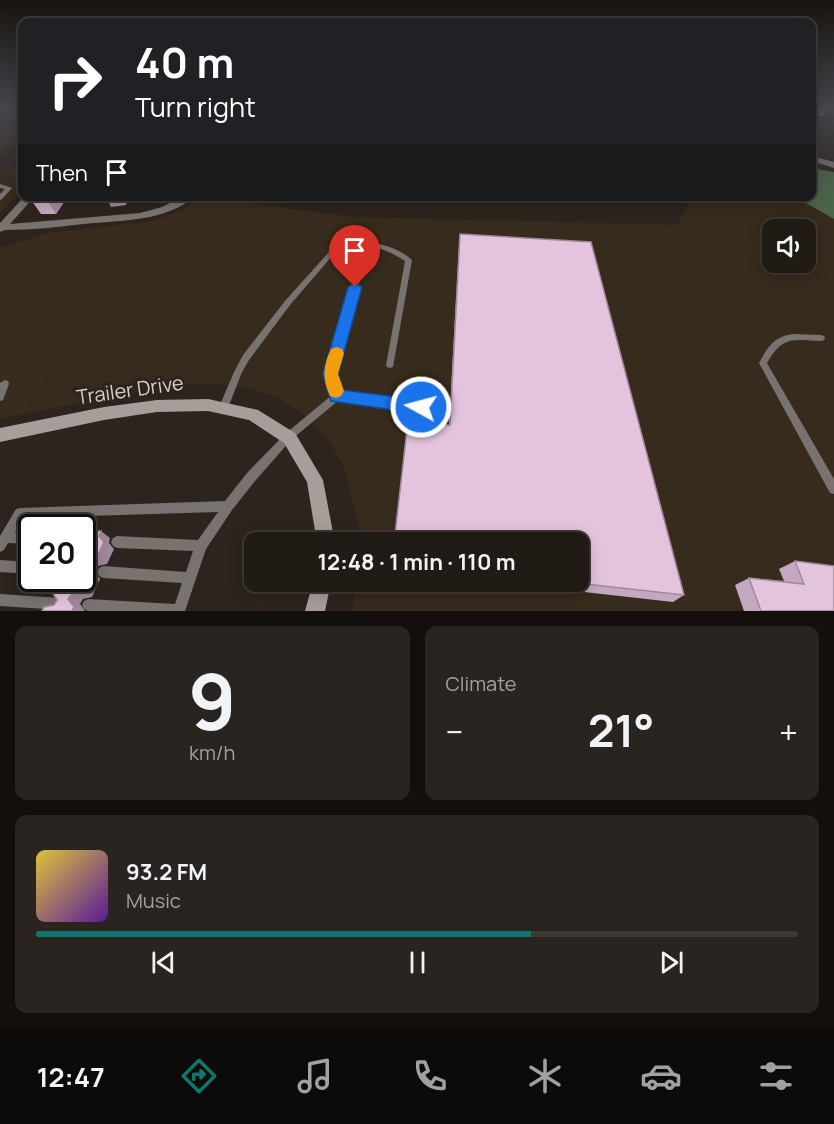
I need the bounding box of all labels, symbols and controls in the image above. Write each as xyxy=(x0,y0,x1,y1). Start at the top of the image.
text: 40 m xyxy=(135,33,234,91)
icon: right xyxy=(36,42,114,120)
text: Turn right xyxy=(135,88,256,125)
icon: arrive xyxy=(100,156,133,189)
text: Then xyxy=(36,158,88,188)
map controls xyxy=(762,219,816,273)
button: sound xyxy=(762,219,816,273)
pin xyxy=(329,225,380,287)
icon: arrive xyxy=(338,234,371,267)
street label: Trailer Drive xyxy=(75,369,185,410)
position arrow xyxy=(389,375,453,439)
speed limit sign: 20 xyxy=(18,514,96,592)
text: 12:48 · 1 min · 110 m xyxy=(317,547,516,577)
text: 9 xyxy=(188,647,236,753)
text: Climate xyxy=(446,670,517,697)
text: 21° xyxy=(588,699,655,761)
text: − xyxy=(446,709,463,754)
text: + xyxy=(779,709,798,754)
text: km/h xyxy=(189,739,236,766)
text: 93.2 FM xyxy=(126,857,207,887)
text: Music xyxy=(126,887,181,914)
icon: previous xyxy=(147,946,180,979)
icon: pause xyxy=(401,946,434,979)
icon: next xyxy=(655,946,688,979)
icon: directions xyxy=(178,1055,220,1097)
icon: music xyxy=(294,1055,336,1097)
icon: phone xyxy=(409,1055,451,1097)
icon: climate xyxy=(524,1055,566,1097)
icon: car xyxy=(640,1055,682,1097)
icon: filters xyxy=(755,1055,797,1097)
text: 12:47 xyxy=(37,1058,105,1095)

